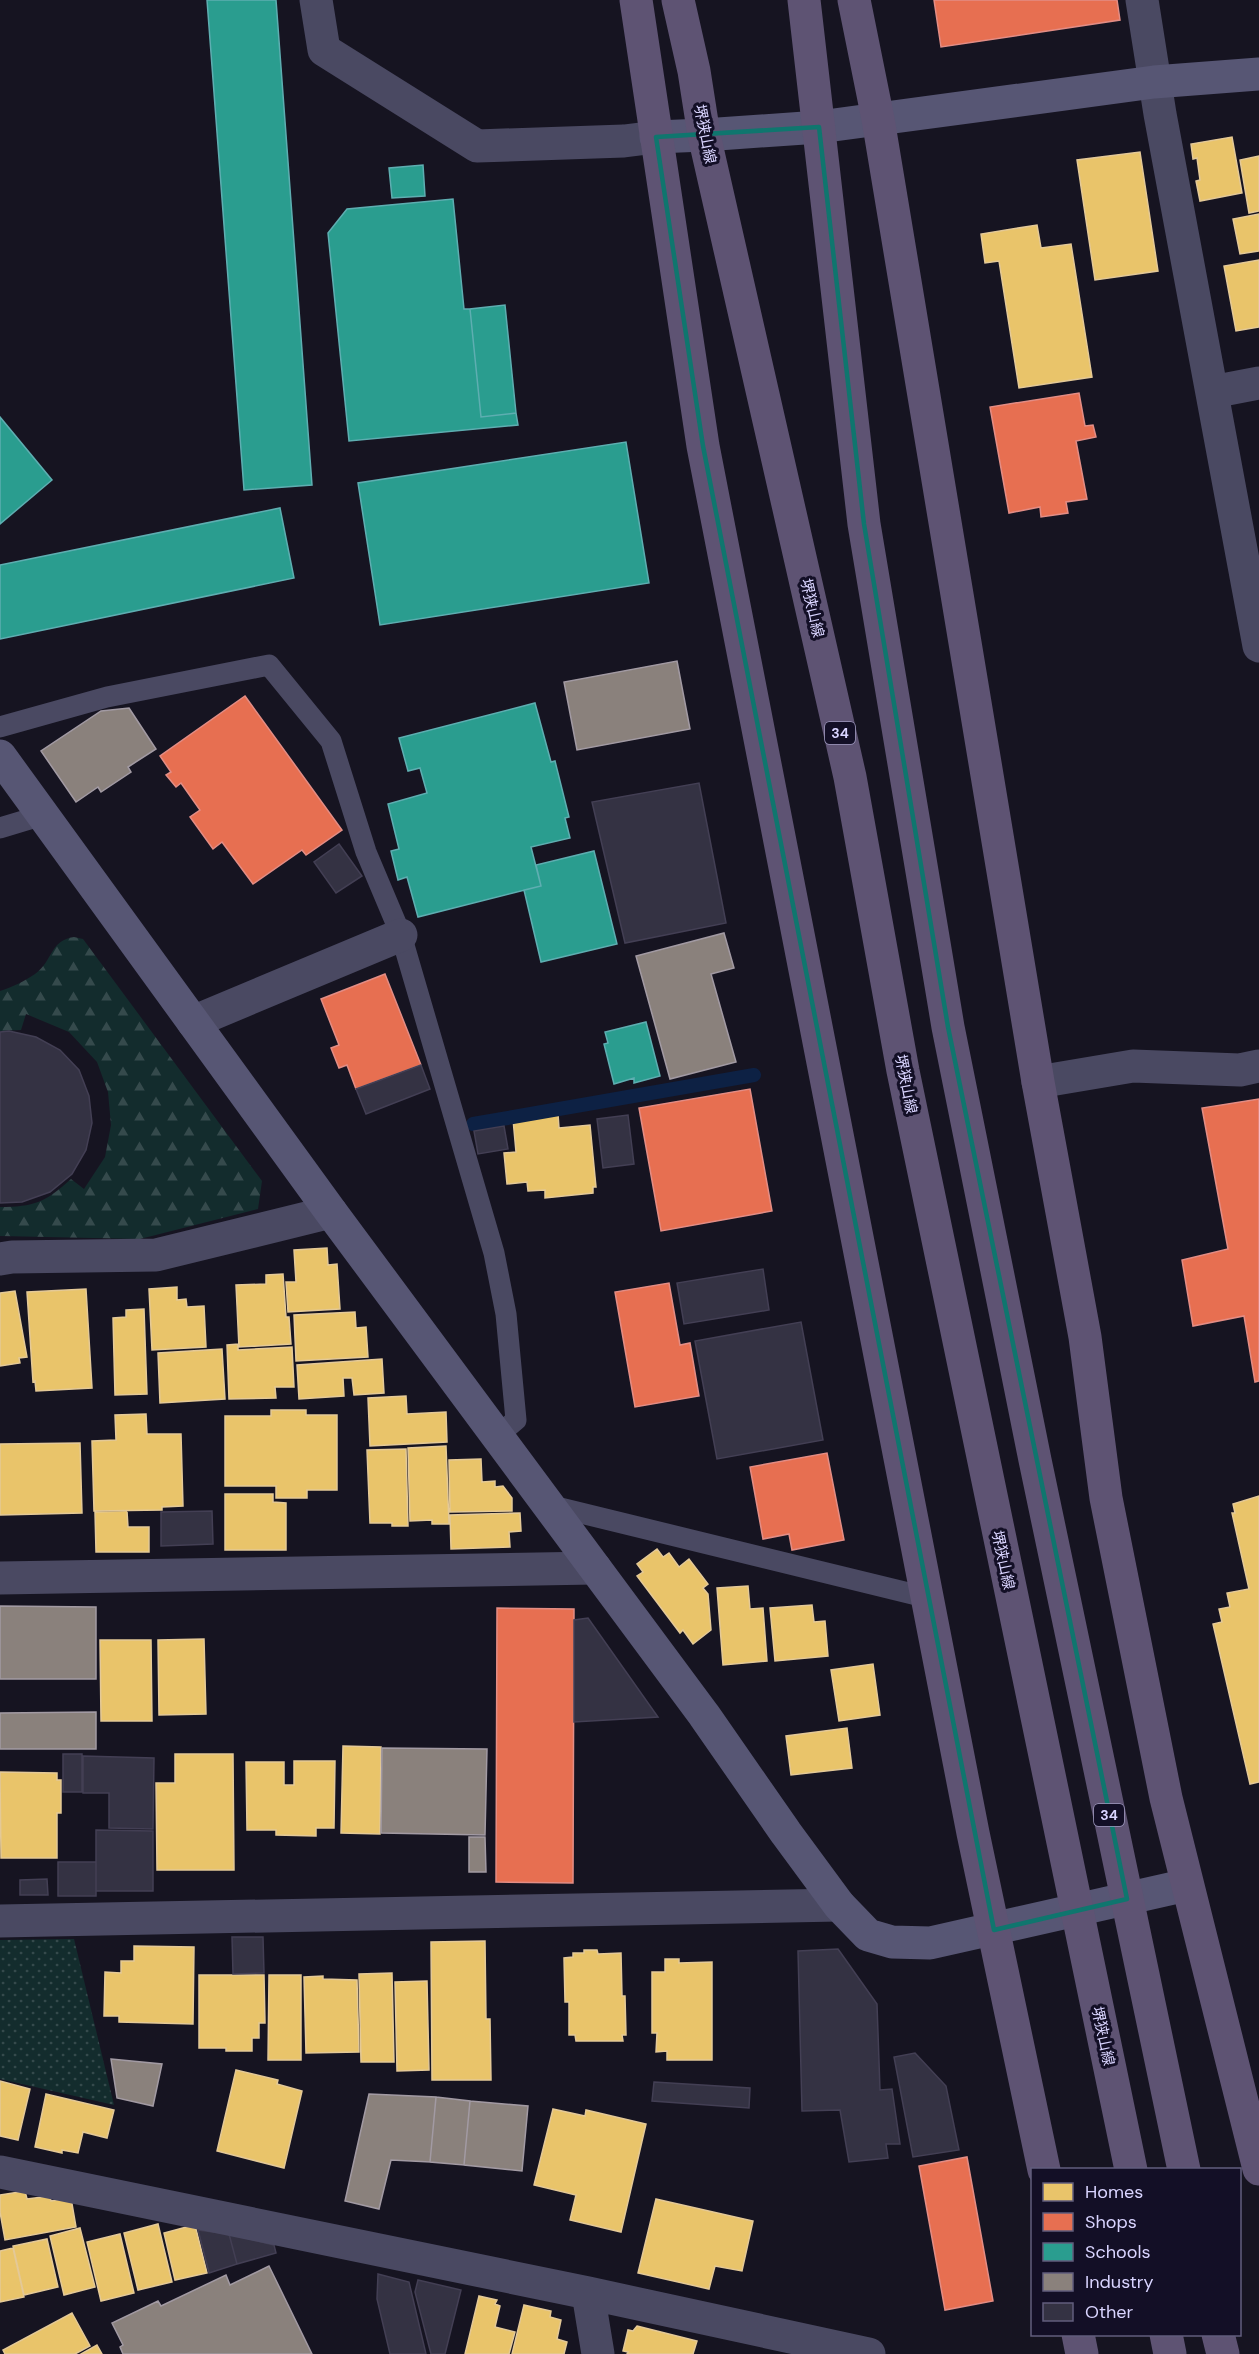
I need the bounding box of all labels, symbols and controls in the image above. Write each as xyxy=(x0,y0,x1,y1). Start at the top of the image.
street label: 堺狭山線 xyxy=(689,103,721,165)
street label: 堺狭山線 xyxy=(796,577,828,639)
road number: 34 xyxy=(825,722,855,744)
street label: 堺狭山線 xyxy=(890,1053,922,1115)
street label: 堺狭山線 xyxy=(987,1529,1019,1591)
road number: 34 xyxy=(1094,1804,1124,1826)
street label: 堺狭山線 xyxy=(1087,2005,1119,2067)
legend xyxy=(1031,2168,1241,2336)
text: Homes xyxy=(1085,2180,1143,2204)
text: Shops xyxy=(1085,2210,1137,2234)
text: Schools xyxy=(1085,2240,1150,2264)
text: Industry xyxy=(1085,2270,1154,2294)
text: Other xyxy=(1085,2300,1134,2324)

